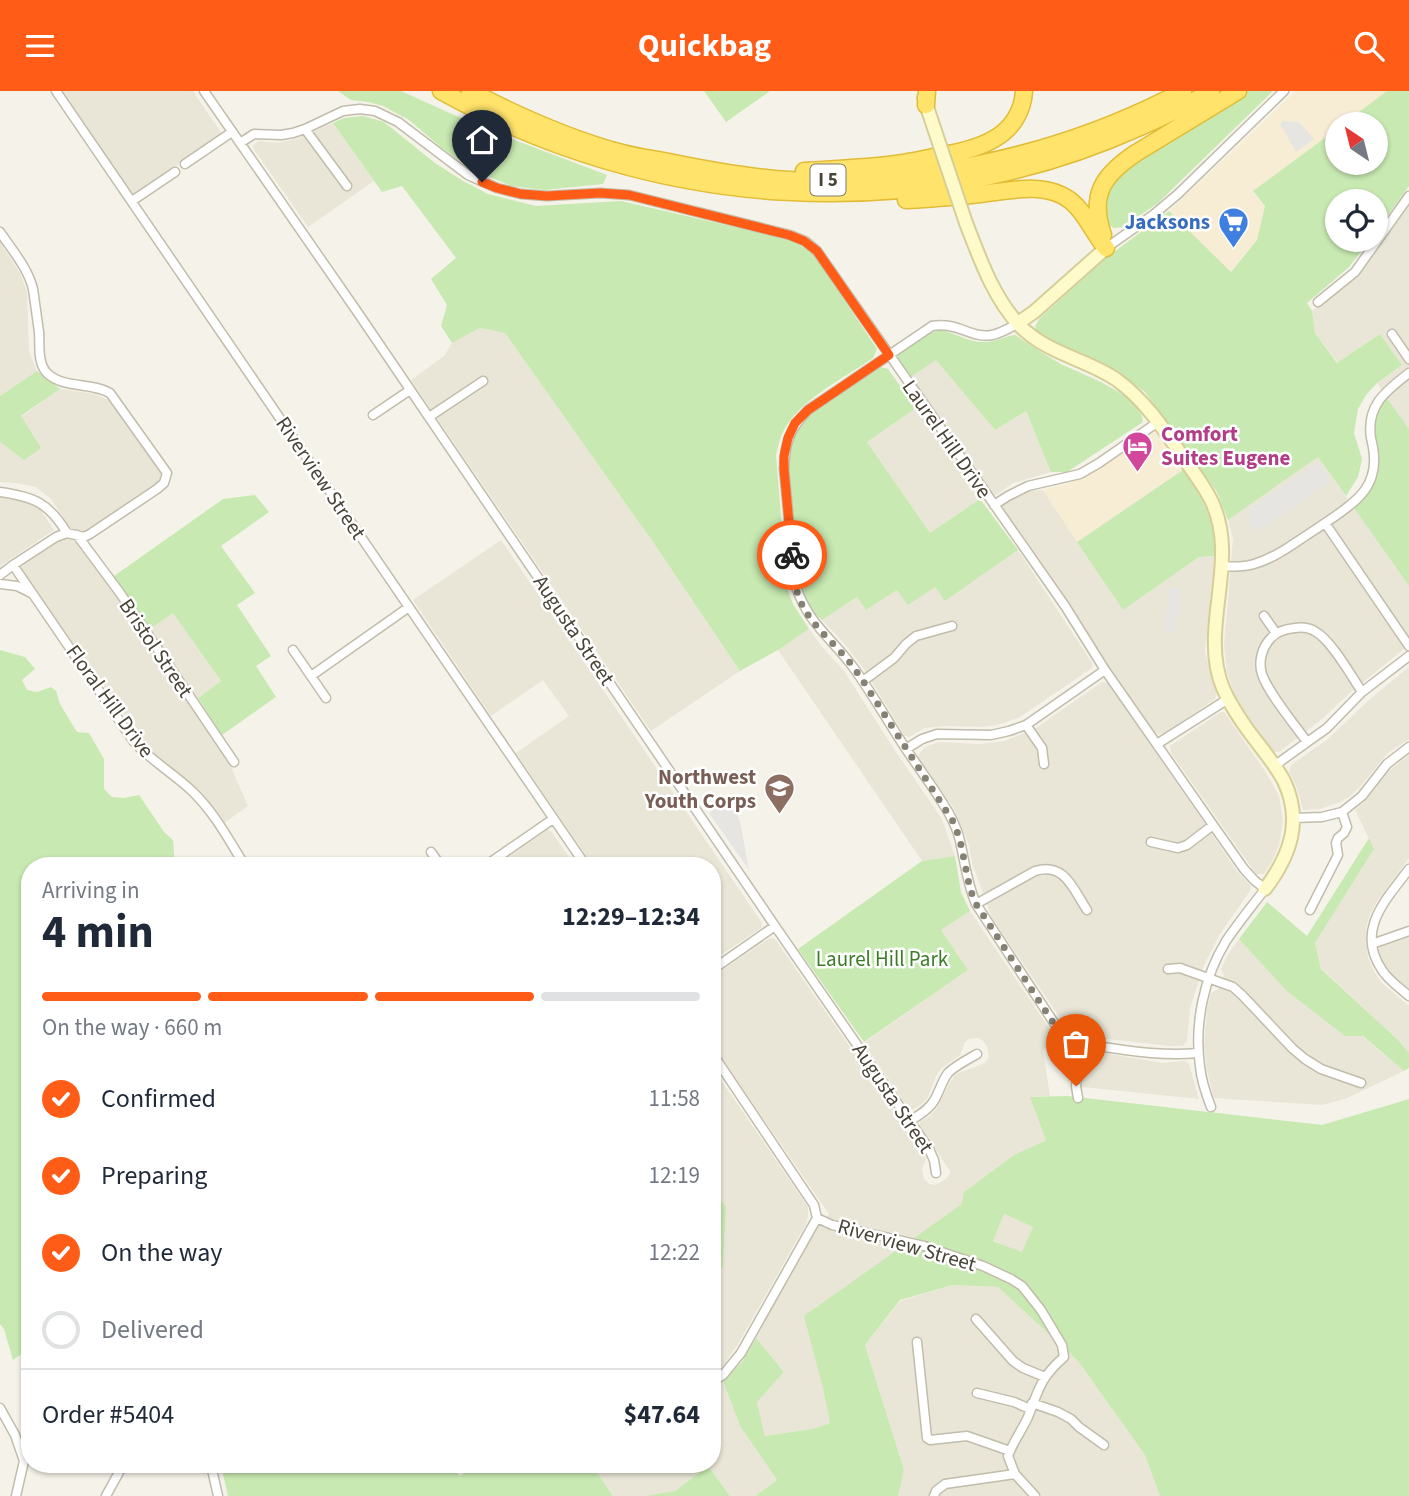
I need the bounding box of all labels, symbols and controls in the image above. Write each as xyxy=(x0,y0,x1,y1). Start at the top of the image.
text: Quickbag xyxy=(638,23,771,69)
icon: menu xyxy=(21,27,59,65)
icon: search xyxy=(1350,27,1388,65)
pin xyxy=(452,110,512,182)
north arrow xyxy=(1325,112,1388,175)
map controls xyxy=(1325,112,1388,252)
icon: home xyxy=(463,121,501,159)
road number: I 5 xyxy=(810,165,846,195)
button: locate xyxy=(1325,189,1388,252)
supermarket icon: Jacksons xyxy=(1216,205,1250,249)
place label: Jacksons xyxy=(1125,207,1210,237)
street label: Laurel Hill Drive xyxy=(895,374,999,504)
street label: Riverview Street xyxy=(269,411,373,545)
place label: Comfort Suites Eugene xyxy=(1161,419,1291,473)
hotel icon: Comfort Suites Eugene xyxy=(1121,429,1155,473)
courier xyxy=(757,520,827,590)
icon: bike xyxy=(773,536,811,574)
street label: Augusta Street xyxy=(526,569,622,691)
street label: Bristol Street xyxy=(112,593,200,703)
street label: Floral Hill Drive xyxy=(59,638,161,764)
place label: Northwest Youth Corps xyxy=(644,762,756,816)
school or university icon: Northwest Youth Corps xyxy=(762,772,796,816)
text: Arriving in xyxy=(42,874,140,907)
text: 12:29–12:34 xyxy=(562,898,700,935)
text: 4 min xyxy=(42,900,154,965)
park label: Laurel Hill Park xyxy=(816,944,949,974)
text: On the way · 660 m xyxy=(42,1011,222,1044)
pin xyxy=(1046,1014,1106,1086)
icon: bag xyxy=(1057,1025,1095,1063)
street label: Augusta Street xyxy=(845,1037,941,1159)
icon: check xyxy=(42,1080,80,1118)
text: Confirmed xyxy=(101,1080,216,1117)
text: 11:58 xyxy=(649,1082,700,1115)
icon: check xyxy=(42,1157,80,1195)
text: Preparing xyxy=(101,1157,207,1194)
text: 12:19 xyxy=(649,1159,700,1192)
street label: Riverview Street xyxy=(834,1211,980,1279)
icon: check xyxy=(42,1234,80,1272)
text: On the way xyxy=(101,1234,222,1271)
text: 12:22 xyxy=(649,1236,700,1269)
text: Delivered xyxy=(101,1311,204,1348)
text: Order #5404 xyxy=(42,1396,174,1433)
text: $47.64 xyxy=(624,1396,700,1433)

